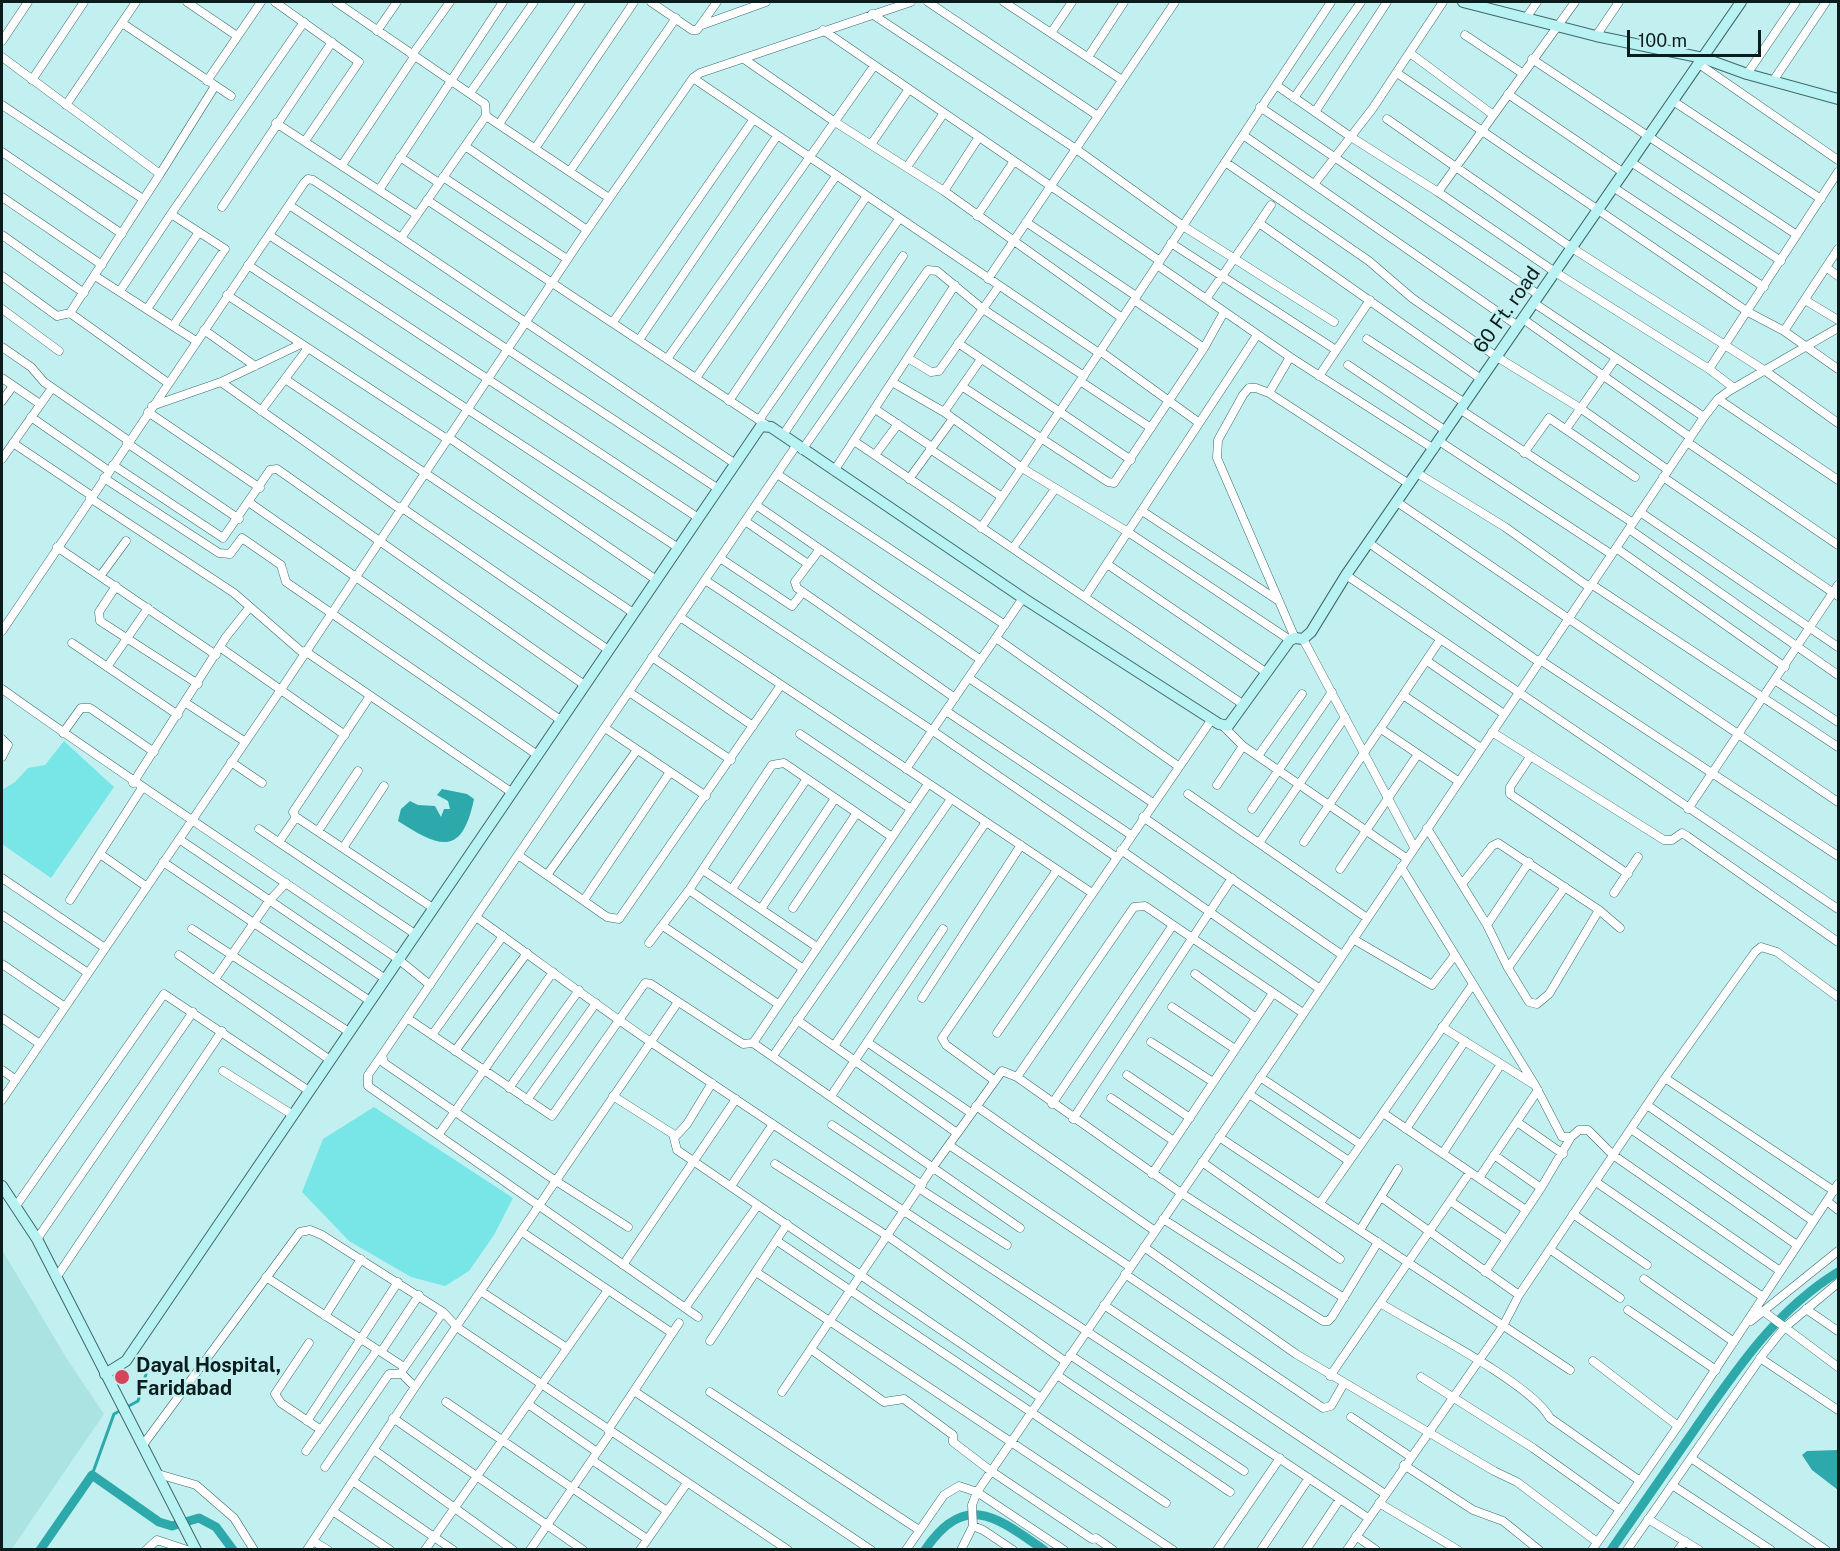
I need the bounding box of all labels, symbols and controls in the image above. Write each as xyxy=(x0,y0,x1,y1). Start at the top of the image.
scale bar xyxy=(1630,18,1764,56)
text: 100 m xyxy=(1638,30,1687,51)
street label: 60 Ft. road xyxy=(1468,262,1546,358)
place label: Dayal Hospital, Faridabad xyxy=(136,1354,281,1401)
marker: Dayal Hospital, Faridabad xyxy=(113,1368,131,1386)

